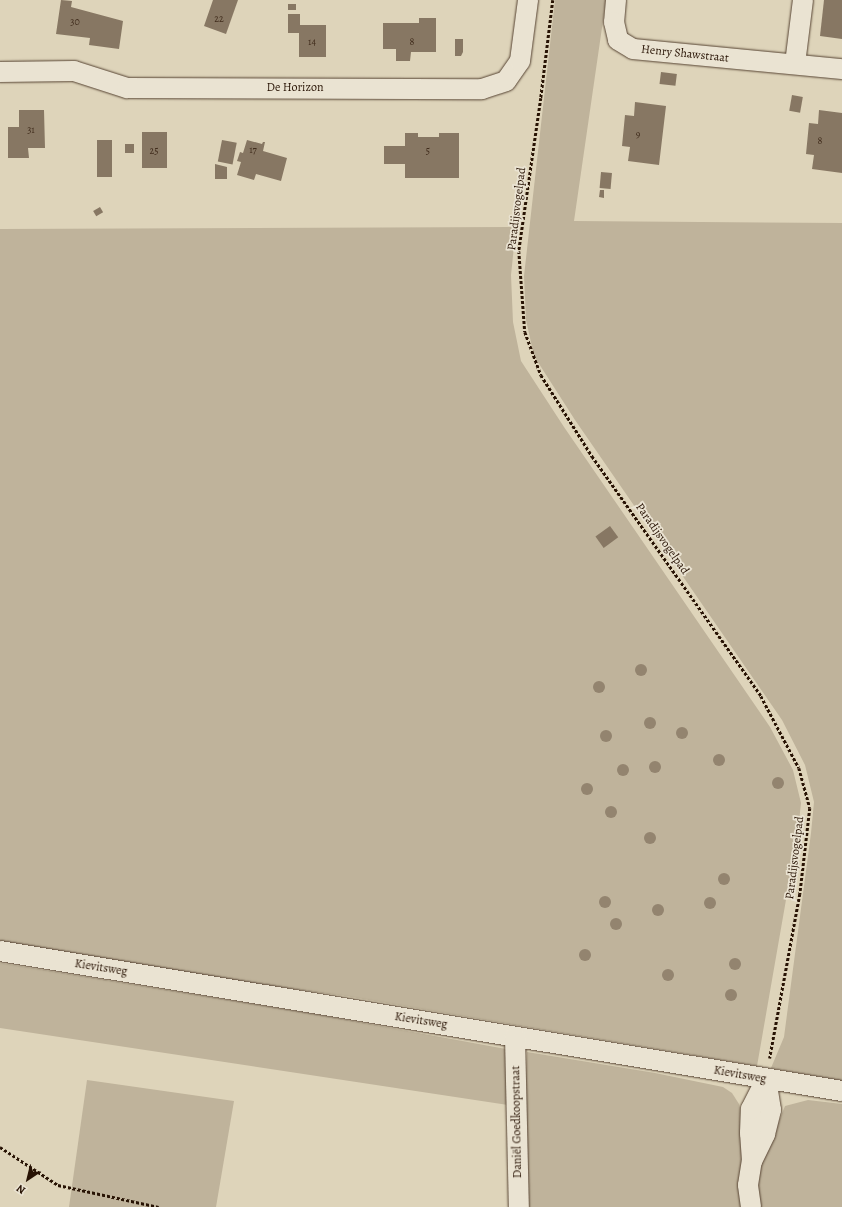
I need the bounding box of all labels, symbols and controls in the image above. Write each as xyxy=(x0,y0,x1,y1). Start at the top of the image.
house number: 22 xyxy=(214,13,224,25)
house number: 30 xyxy=(70,16,80,28)
house number: 14 xyxy=(308,36,316,48)
house number: 8 xyxy=(410,36,414,48)
street label: Henry Shawstraat xyxy=(640,42,730,66)
street label: De Horizon xyxy=(266,81,324,95)
house number: 31 xyxy=(27,124,35,136)
house number: 9 xyxy=(636,128,640,140)
house number: 8 xyxy=(818,135,822,147)
house number: 17 xyxy=(249,144,257,156)
house number: 25 xyxy=(149,145,159,157)
house number: 5 xyxy=(426,145,430,157)
street label: Paradijsvogelpad xyxy=(505,167,529,251)
street label: Paradijsvogelpad xyxy=(632,501,692,577)
street label: Paradijsvogelpad xyxy=(783,816,807,900)
street label: Kievitsweg xyxy=(74,957,128,979)
street label: Kievitsweg xyxy=(394,1010,448,1032)
street label: Kievitsweg xyxy=(712,1063,768,1087)
street label: Daniël Goedkoopstraat xyxy=(509,1066,525,1178)
north arrow xyxy=(8,1159,48,1199)
text: N xyxy=(13,1181,28,1198)

